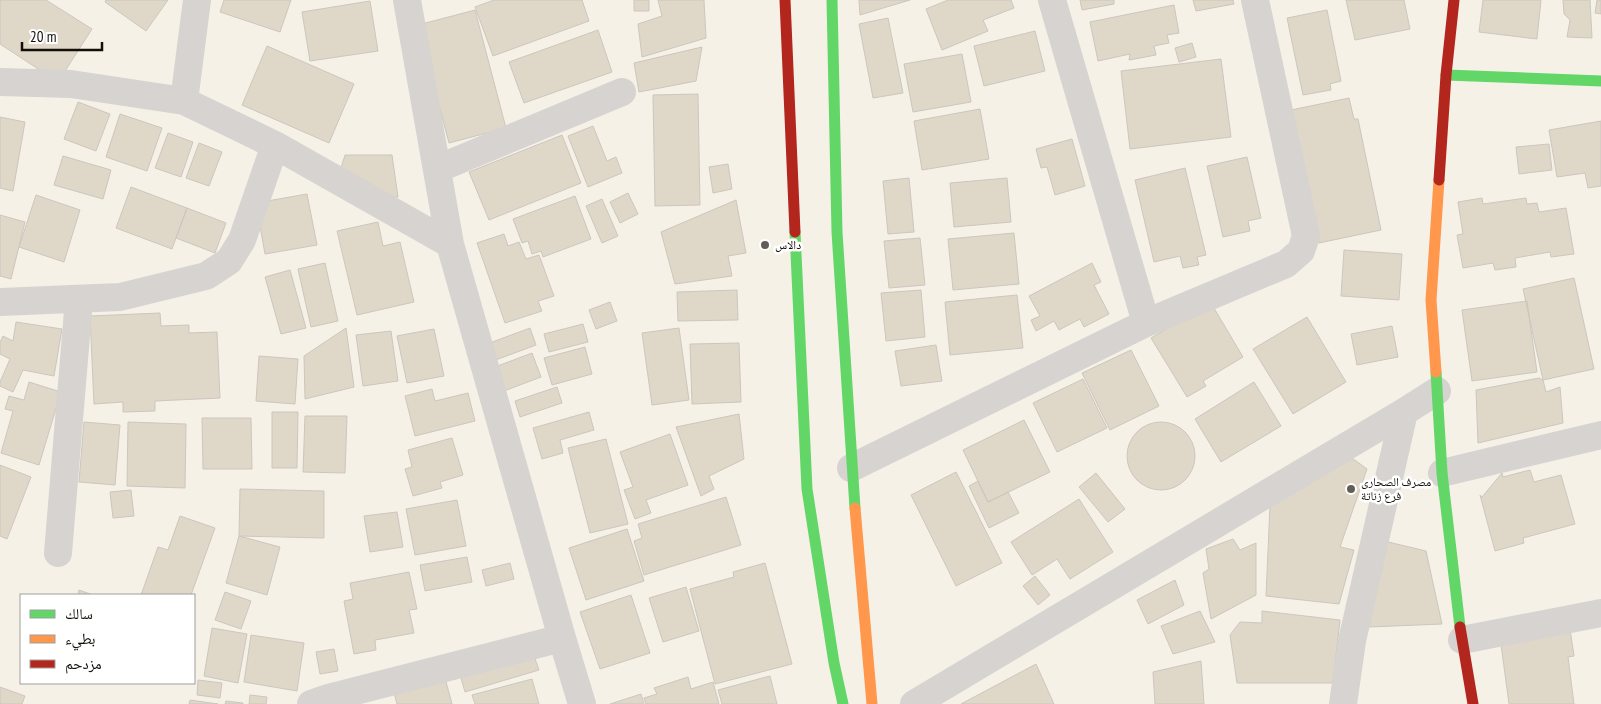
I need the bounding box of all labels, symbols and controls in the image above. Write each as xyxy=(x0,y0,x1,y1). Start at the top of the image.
scale bar xyxy=(22,20,102,52)
text: 20 m xyxy=(30,27,56,46)
place label: دالاس xyxy=(775,237,801,252)
marker: دالاس xyxy=(759,239,771,251)
place label: مصرف الصحارى فرع زناتة xyxy=(1361,474,1431,504)
marker: مصرف الصحارى فرع زناتة xyxy=(1345,483,1357,495)
legend xyxy=(20,594,195,684)
text: سالك xyxy=(65,604,93,623)
text: بطيء xyxy=(65,629,95,651)
text: مزدحم xyxy=(65,654,102,674)

